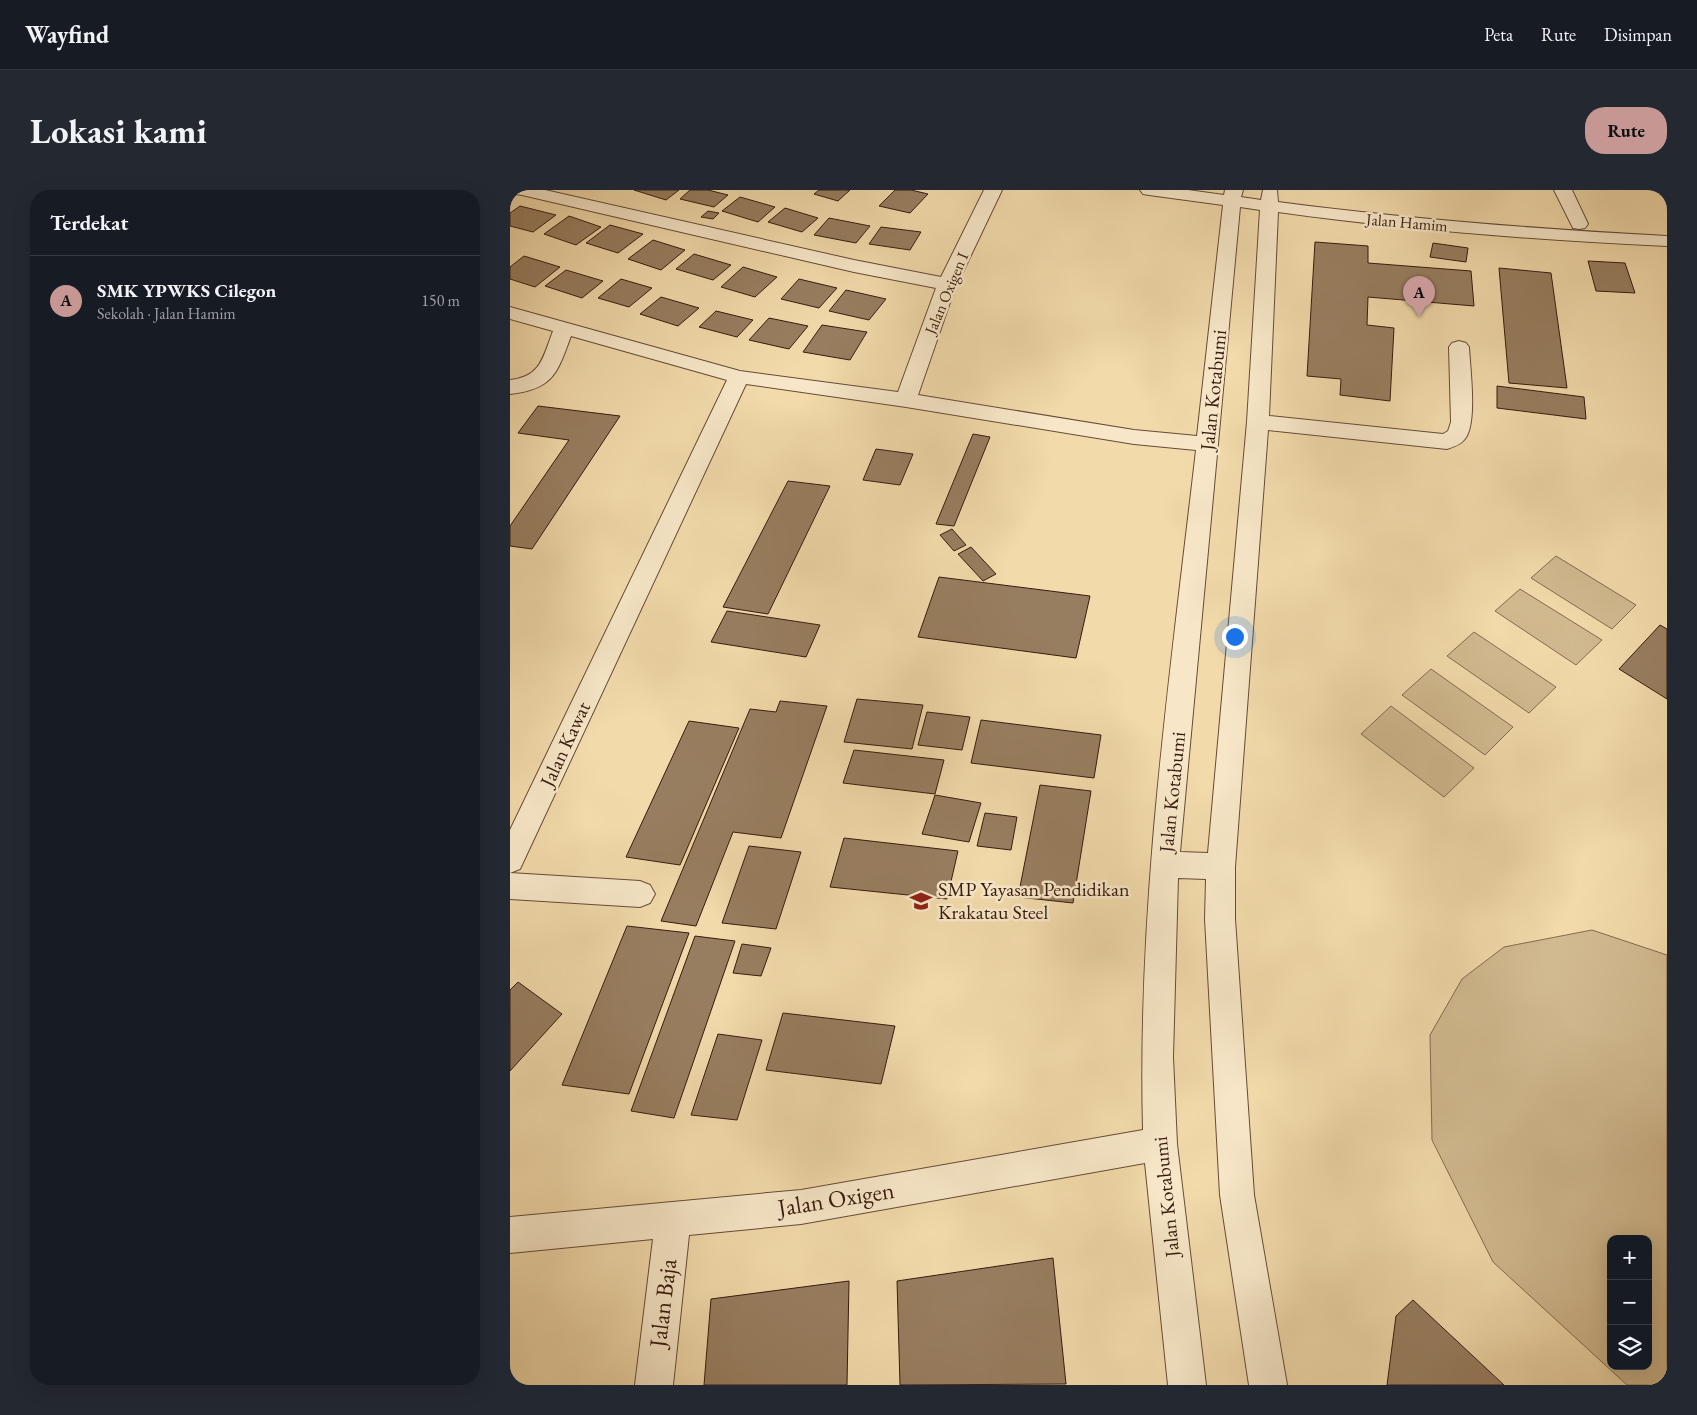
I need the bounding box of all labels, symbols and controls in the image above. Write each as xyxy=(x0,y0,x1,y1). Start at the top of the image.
text: Wayfind xyxy=(25,19,109,50)
text: Peta xyxy=(1484,23,1513,46)
text: Rute xyxy=(1541,23,1576,46)
text: Disimpan xyxy=(1604,23,1672,46)
button: Rute xyxy=(1585,107,1667,154)
text: Lokasi kami xyxy=(30,108,207,153)
street label: Jalan Hamim xyxy=(1363,208,1449,237)
text: Terdekat xyxy=(50,209,128,236)
street label: Jalan Oxigen I xyxy=(919,249,973,339)
pin: A xyxy=(1403,276,1435,317)
text: SMK YPWKS Cilegon xyxy=(97,278,276,303)
text: A xyxy=(60,290,72,311)
text: 150 m xyxy=(421,290,460,311)
text: Sekolah · Jalan Hamim xyxy=(97,303,236,324)
street label: Jalan Kotabumi xyxy=(1194,328,1232,454)
your location xyxy=(1222,624,1248,650)
street label: Jalan Kawat xyxy=(533,697,596,793)
street label: Jalan Kotabumi xyxy=(1153,730,1191,856)
place label: SMP Yayasan Pendidikan Krakatau Steel xyxy=(938,876,1130,925)
school or university icon: SMP Yayasan Pendidikan Krakatau Steel xyxy=(908,888,934,914)
street label: Jalan Kotabumi xyxy=(1147,1135,1185,1261)
street label: Jalan Oxigen xyxy=(773,1174,897,1223)
map controls xyxy=(1607,1235,1652,1370)
button: + xyxy=(1607,1235,1652,1280)
street label: Jalan Baja xyxy=(641,1256,683,1351)
button: − xyxy=(1607,1280,1652,1325)
button: layers xyxy=(1607,1325,1652,1370)

